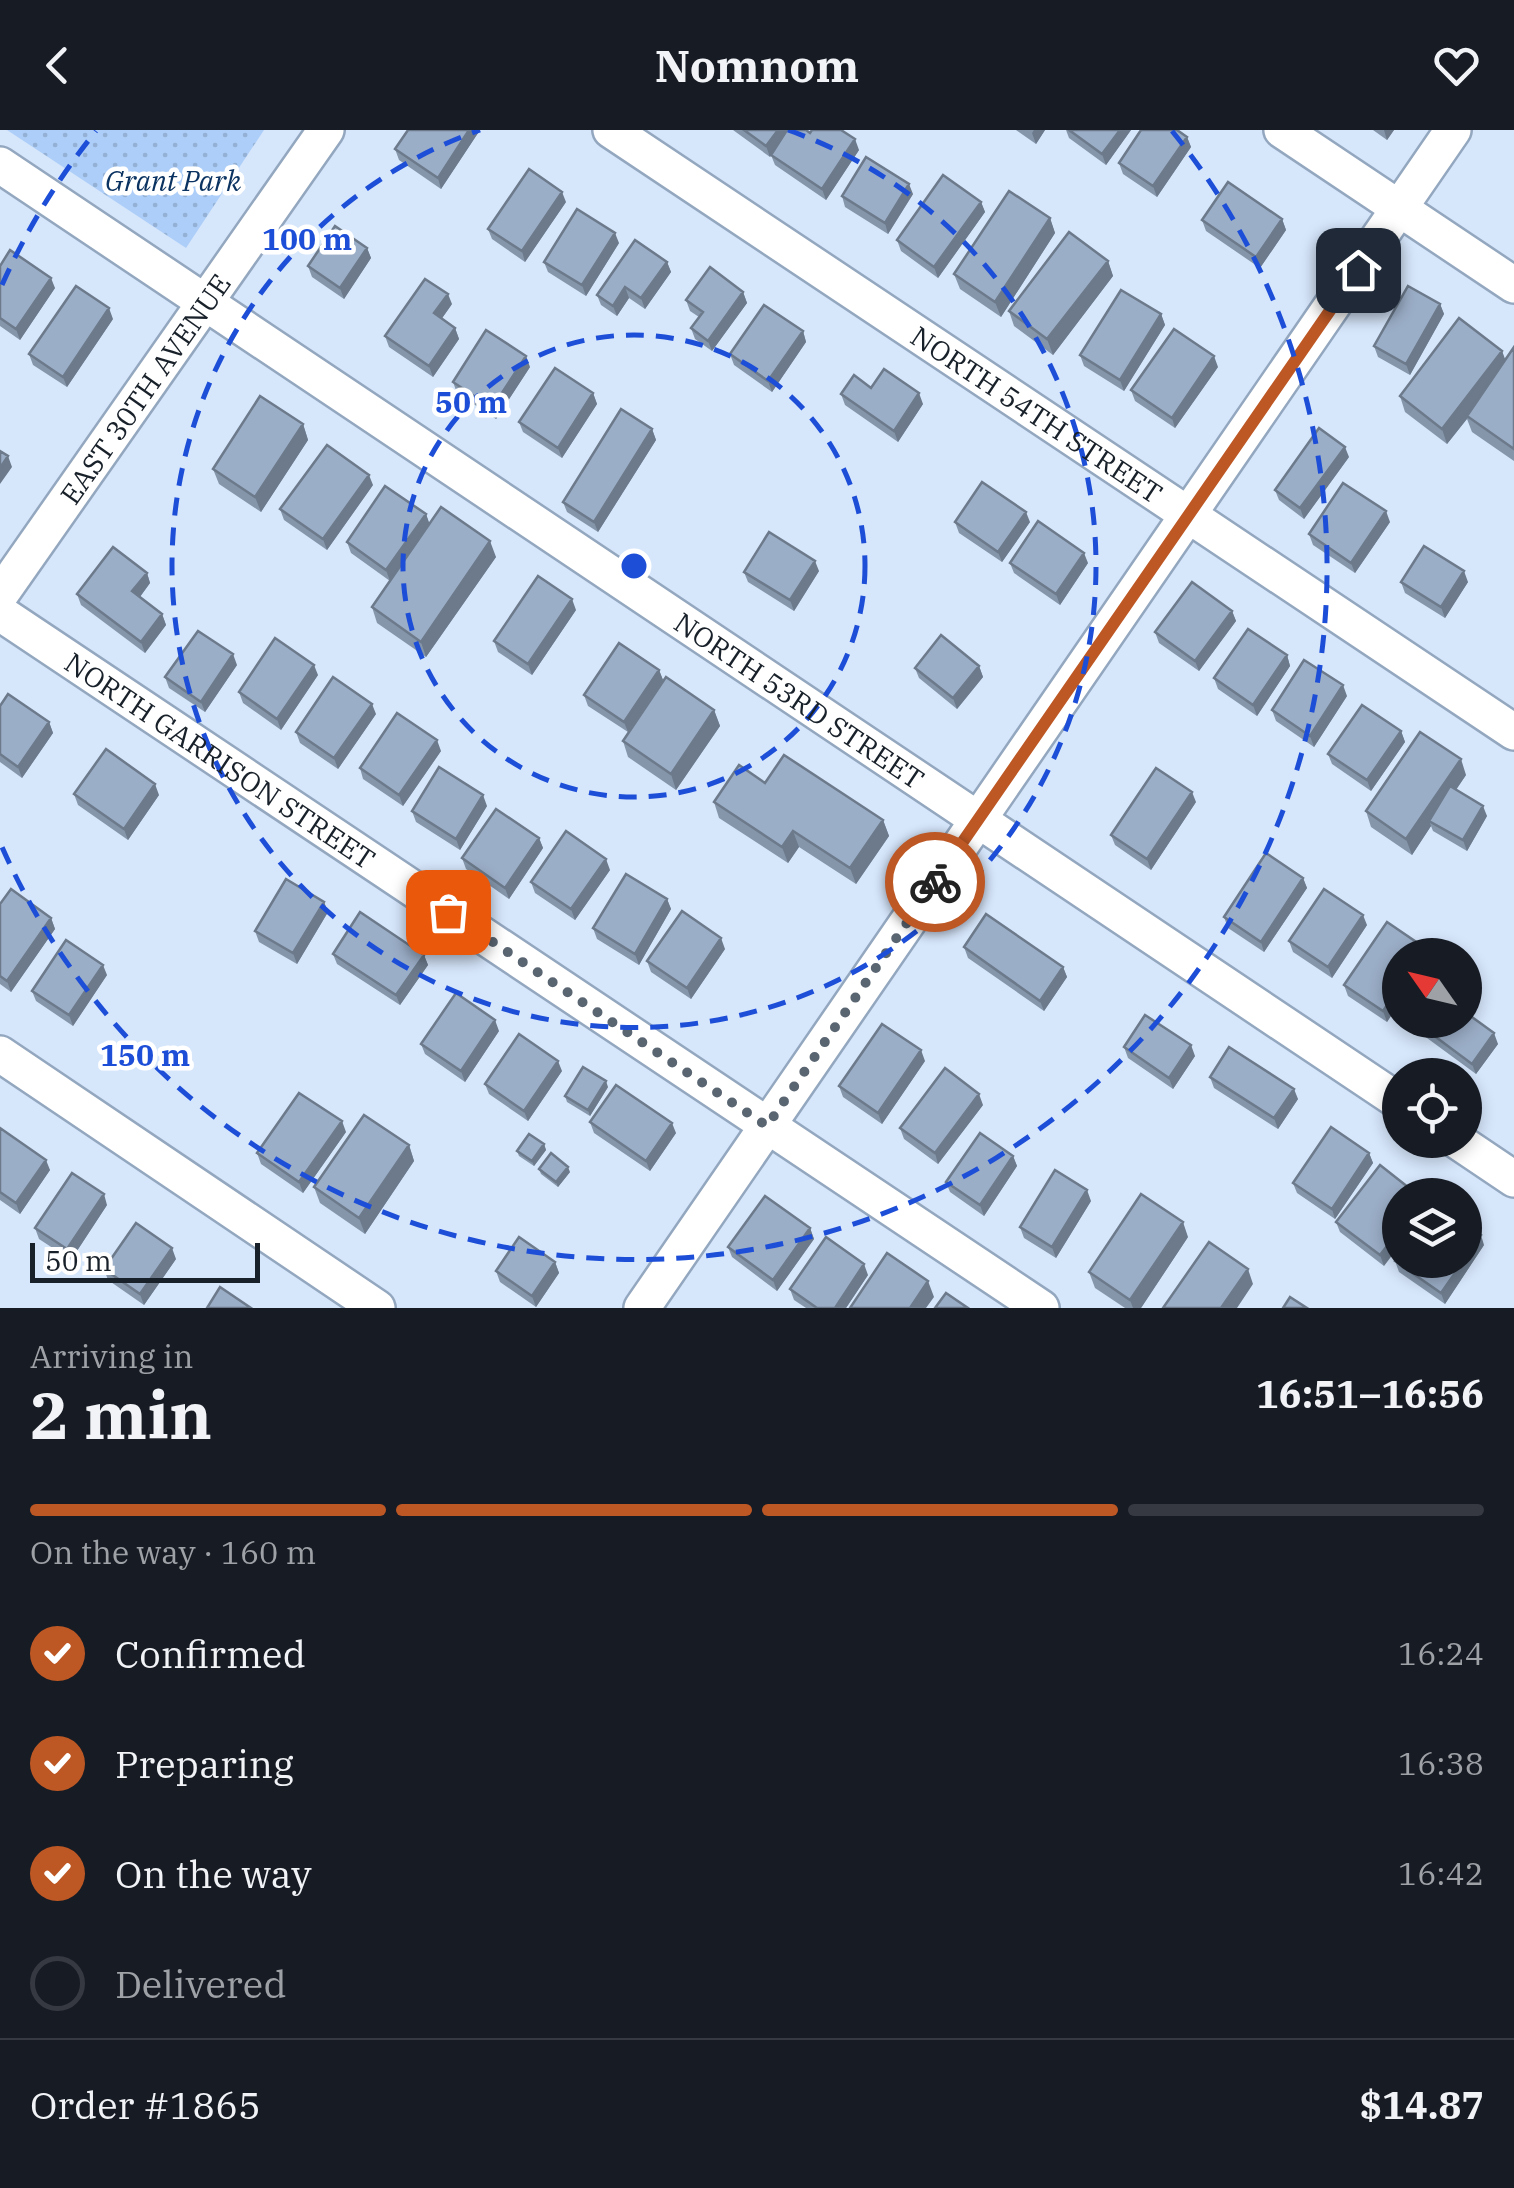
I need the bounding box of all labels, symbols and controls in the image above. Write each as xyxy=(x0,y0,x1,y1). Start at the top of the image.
text: Nomnom xyxy=(655,36,859,94)
icon: back xyxy=(30,38,85,93)
icon: heart xyxy=(1429,38,1484,93)
park label: Grant Park xyxy=(105,162,241,199)
text: 100 m xyxy=(262,219,352,258)
pin xyxy=(1316,228,1401,313)
icon: home xyxy=(1331,243,1386,298)
street label: EAST 30TH AVENUE xyxy=(51,266,238,511)
street label: NORTH 54TH STREET xyxy=(904,317,1170,511)
text: 50 m xyxy=(435,382,507,421)
centre of rings xyxy=(616,548,652,584)
street label: NORTH 53RD STREET xyxy=(667,603,931,797)
street label: NORTH GARRISON STREET xyxy=(58,643,383,877)
courier xyxy=(885,832,985,932)
icon: bike xyxy=(908,855,963,910)
pin xyxy=(406,870,491,955)
icon: bag xyxy=(421,885,476,940)
north arrow xyxy=(1382,938,1482,1038)
map controls xyxy=(1382,938,1482,1278)
text: 150 m xyxy=(100,1035,190,1074)
button: locate xyxy=(1382,1058,1482,1158)
button: layers xyxy=(1382,1178,1482,1278)
scale bar xyxy=(30,1238,260,1282)
text: 50 m xyxy=(45,1242,112,1279)
text: Arriving in xyxy=(30,1335,193,1377)
text: 16:51–16:56 xyxy=(1256,1369,1484,1418)
text: 2 min xyxy=(30,1372,212,1457)
text: On the way · 160 m xyxy=(30,1531,316,1573)
icon: check xyxy=(30,1626,85,1681)
text: Confirmed xyxy=(115,1629,306,1678)
text: 16:24 xyxy=(1398,1632,1484,1674)
icon: check xyxy=(30,1736,85,1791)
text: Preparing xyxy=(115,1739,294,1788)
text: 16:38 xyxy=(1398,1742,1484,1784)
icon: check xyxy=(30,1846,85,1901)
text: On the way xyxy=(115,1849,312,1898)
text: 16:42 xyxy=(1398,1852,1484,1894)
text: Delivered xyxy=(115,1959,287,2008)
text: Order #1865 xyxy=(30,2080,261,2129)
text: $14.87 xyxy=(1359,2080,1484,2129)

